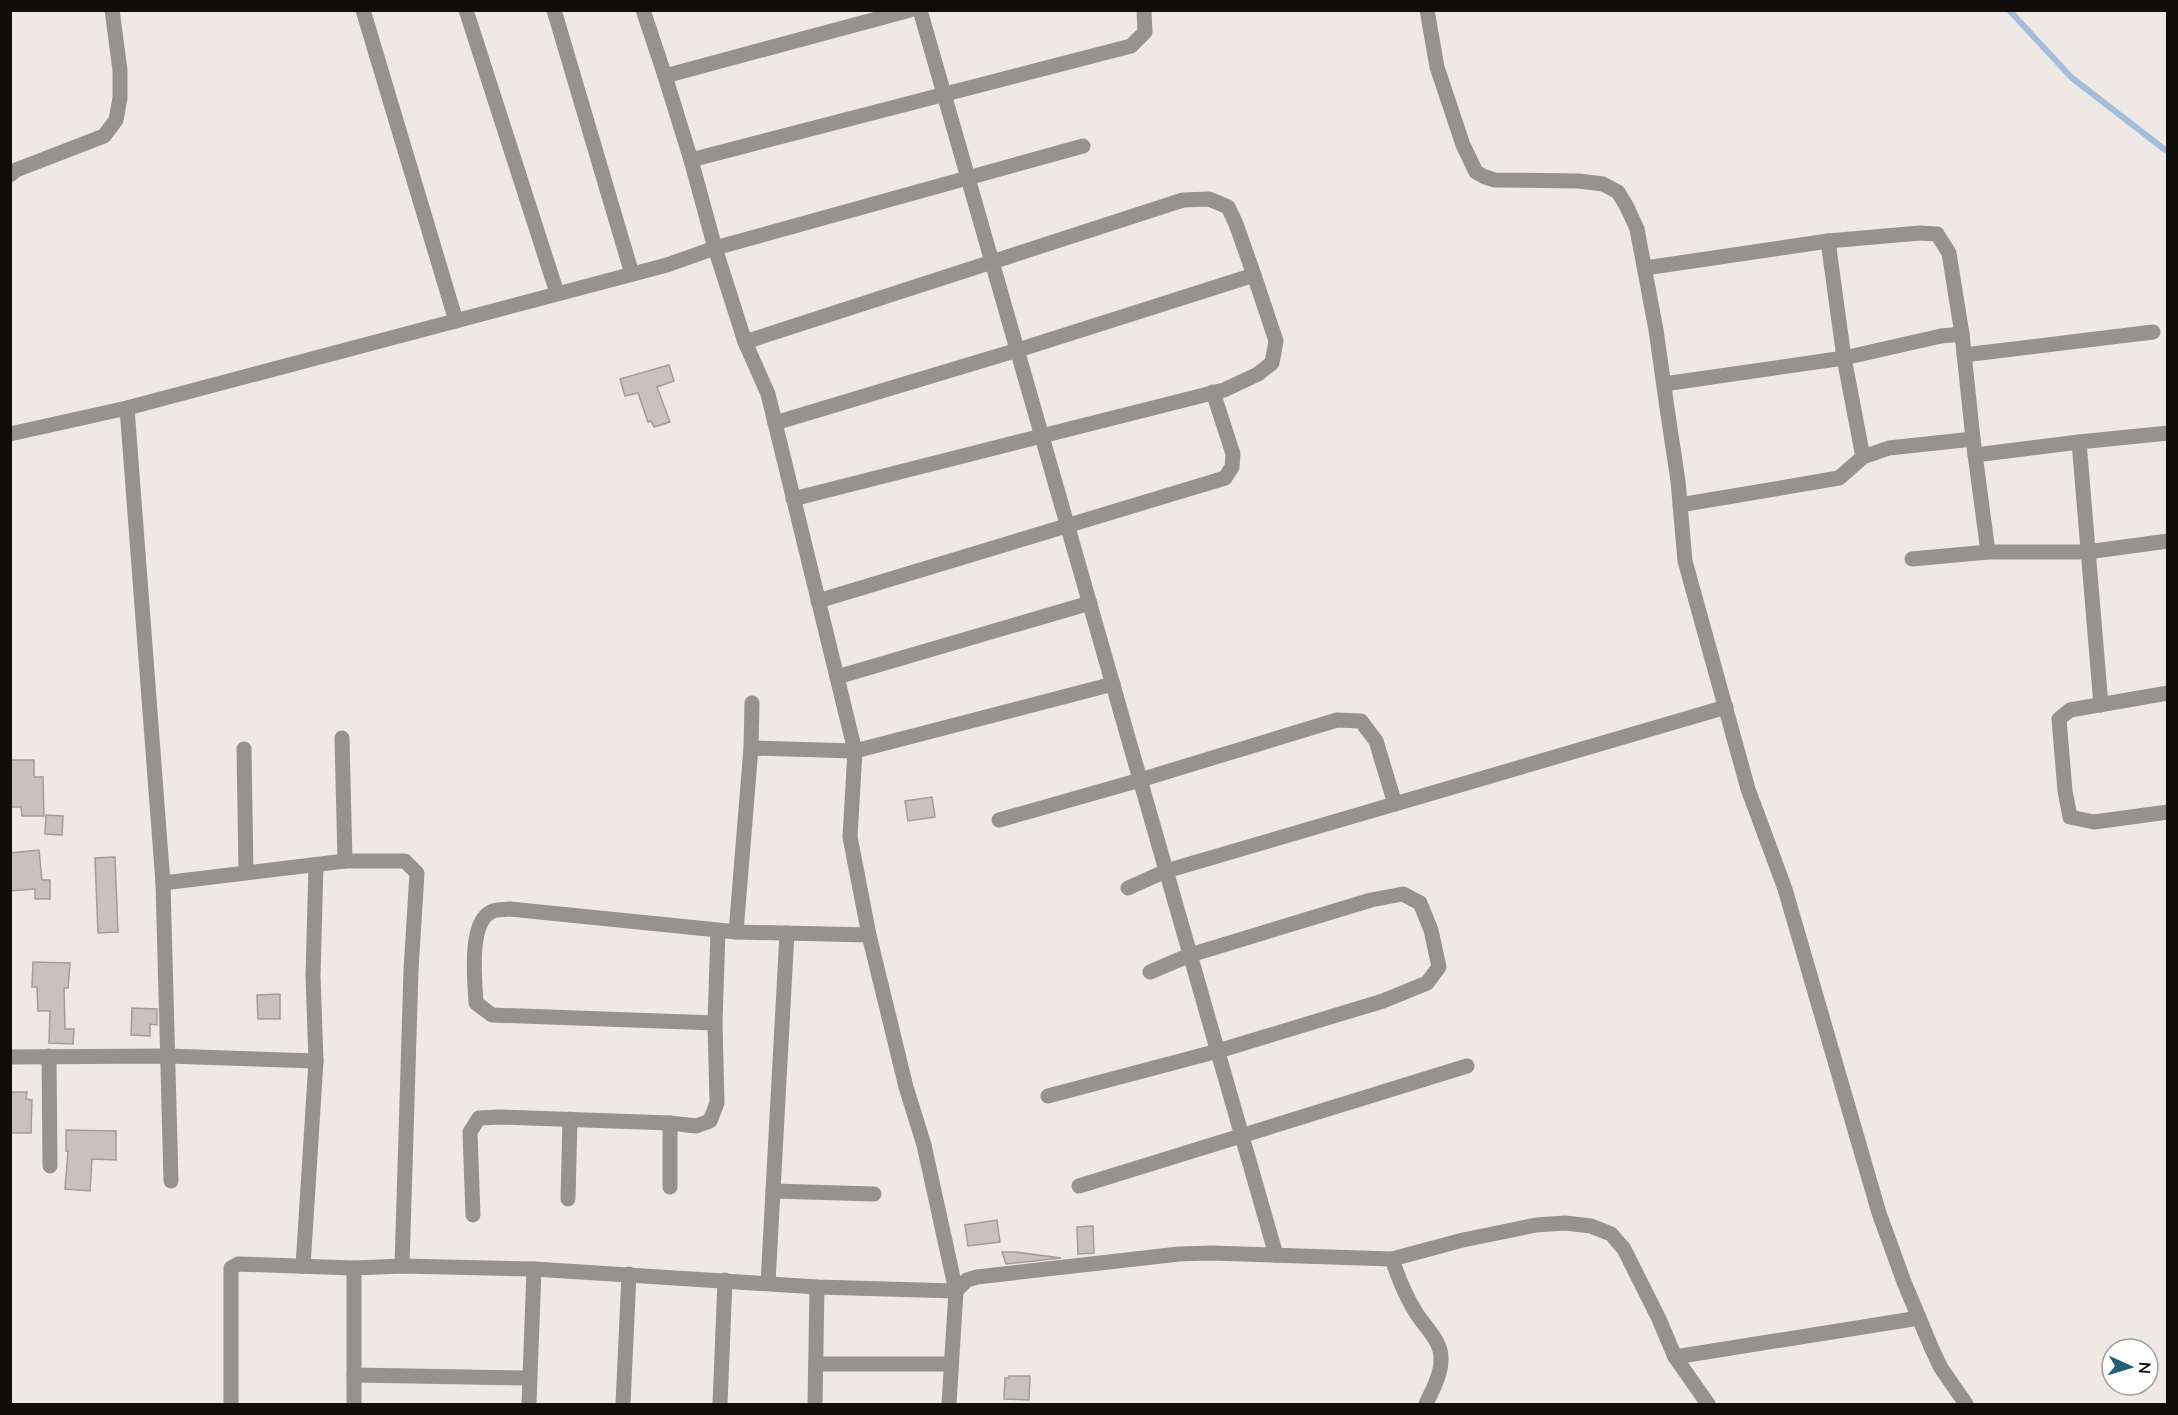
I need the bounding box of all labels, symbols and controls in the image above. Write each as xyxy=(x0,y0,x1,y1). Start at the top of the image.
north arrow xyxy=(2100,1337,2160,1397)
text: N xyxy=(2135,1361,2155,1375)

